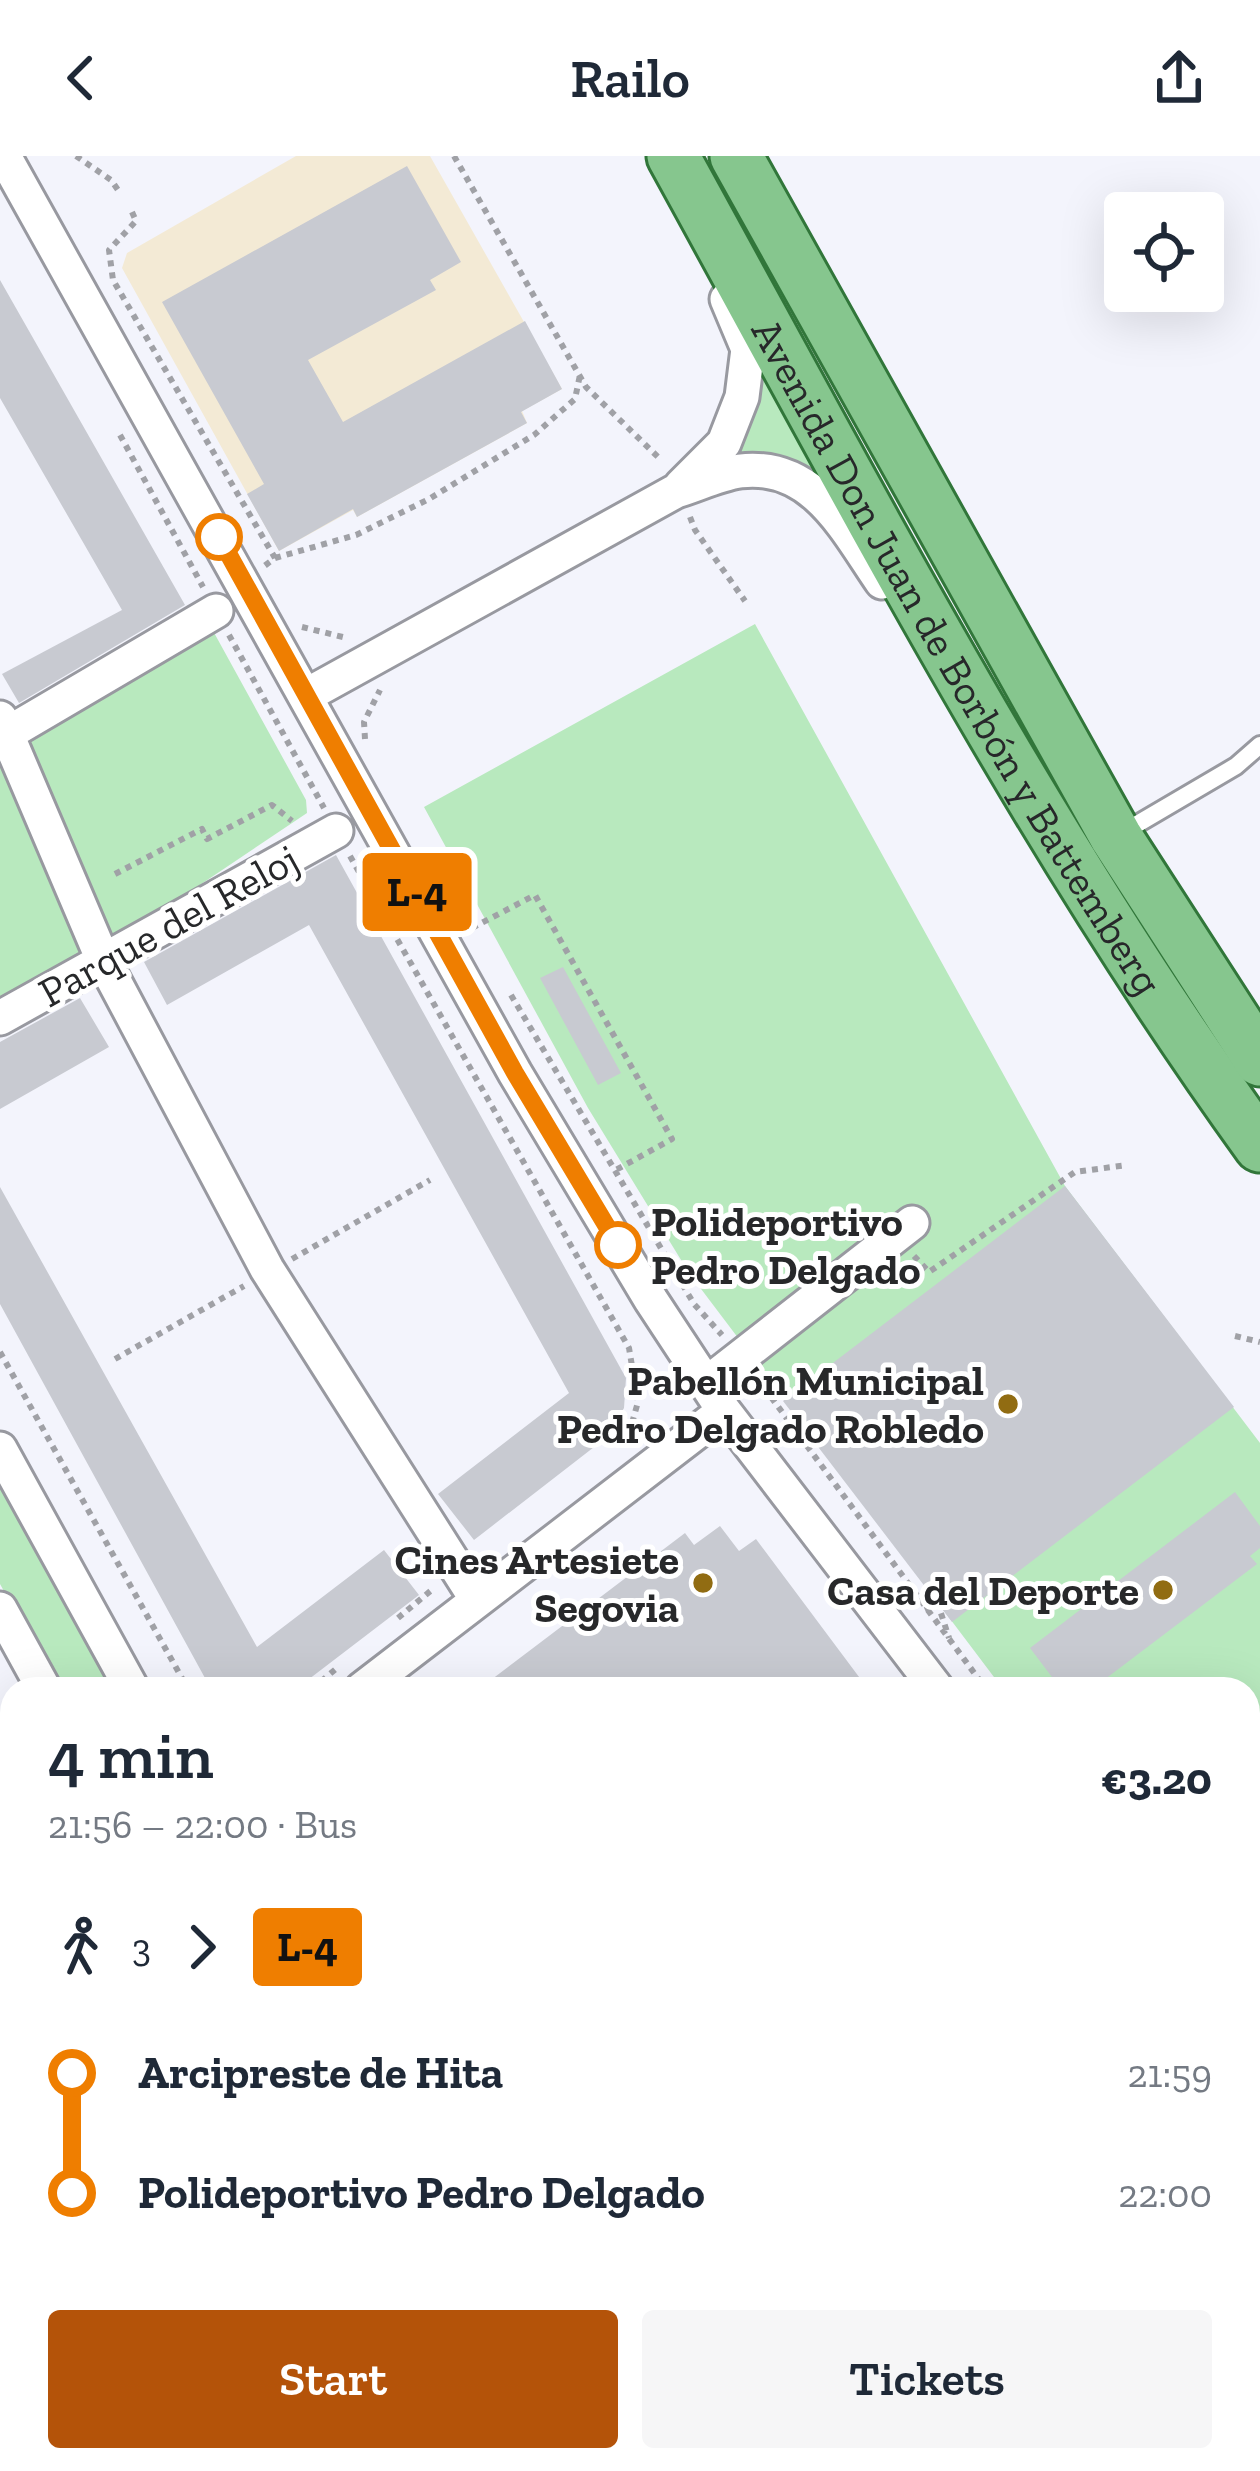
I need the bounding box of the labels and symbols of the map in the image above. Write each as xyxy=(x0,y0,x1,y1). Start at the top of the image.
street label: Avenida Don Juan de Borbón y Battemberg xyxy=(741,310,1174,1005)
unlabelled marker xyxy=(197,515,241,559)
street label: Parque del Reloj xyxy=(29,833,307,1018)
line badge: L-4 xyxy=(348,853,486,931)
place label: Polideportivo Pedro Delgado xyxy=(651,1196,921,1295)
marker: Polideportivo Pedro Delgado xyxy=(596,1223,640,1267)
place label: Pabellón Municipal Pedro Delgado Robledo xyxy=(557,1355,984,1454)
marker: Pabellón Municipal Pedro Delgado Robledo xyxy=(995,1391,1021,1417)
place label: Cines Artesiete Segovia xyxy=(395,1534,679,1633)
place label: Casa del Deporte xyxy=(827,1565,1139,1616)
marker: Cines Artesiete Segovia xyxy=(690,1570,716,1596)
marker: Casa del Deporte xyxy=(1150,1577,1176,1603)

